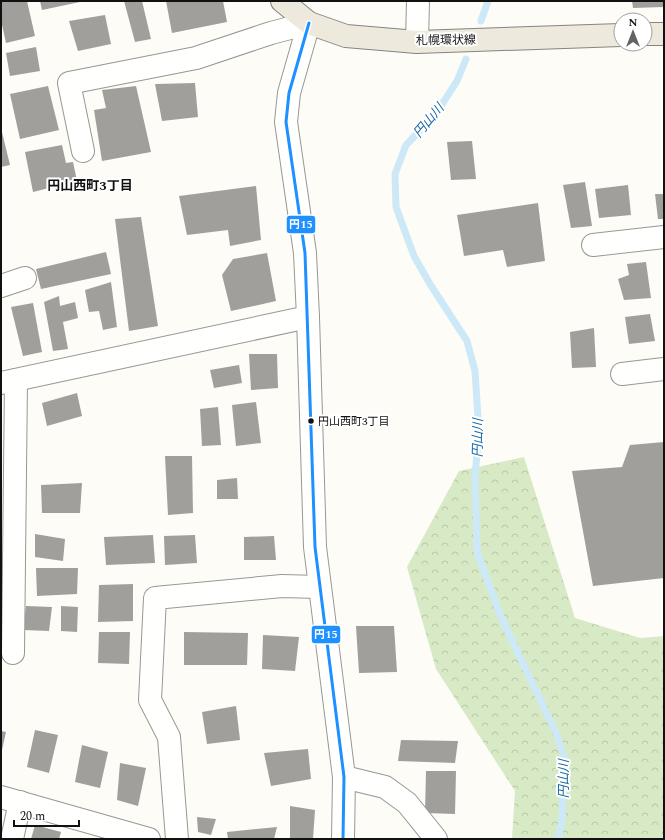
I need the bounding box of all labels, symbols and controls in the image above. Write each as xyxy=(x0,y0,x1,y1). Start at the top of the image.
north arrow xyxy=(613,12,653,52)
text: N xyxy=(629,14,638,31)
street label: 札幌環状線 xyxy=(416,30,476,51)
water label: 円山川 xyxy=(409,98,450,142)
district label: 円山西町3丁目 xyxy=(47,176,133,196)
line badge: 円15 xyxy=(286,215,316,234)
text: 円15 xyxy=(289,216,313,233)
place label: 円山西町3丁目 xyxy=(318,413,390,430)
marker: 円山西町3丁目 xyxy=(306,416,316,426)
water label: 円山川 xyxy=(468,416,488,458)
line badge: 円15 xyxy=(311,625,341,644)
text: 円15 xyxy=(314,626,338,643)
water label: 円山川 xyxy=(554,758,574,799)
scale bar xyxy=(14,802,79,828)
text: 20 m xyxy=(20,807,45,826)

